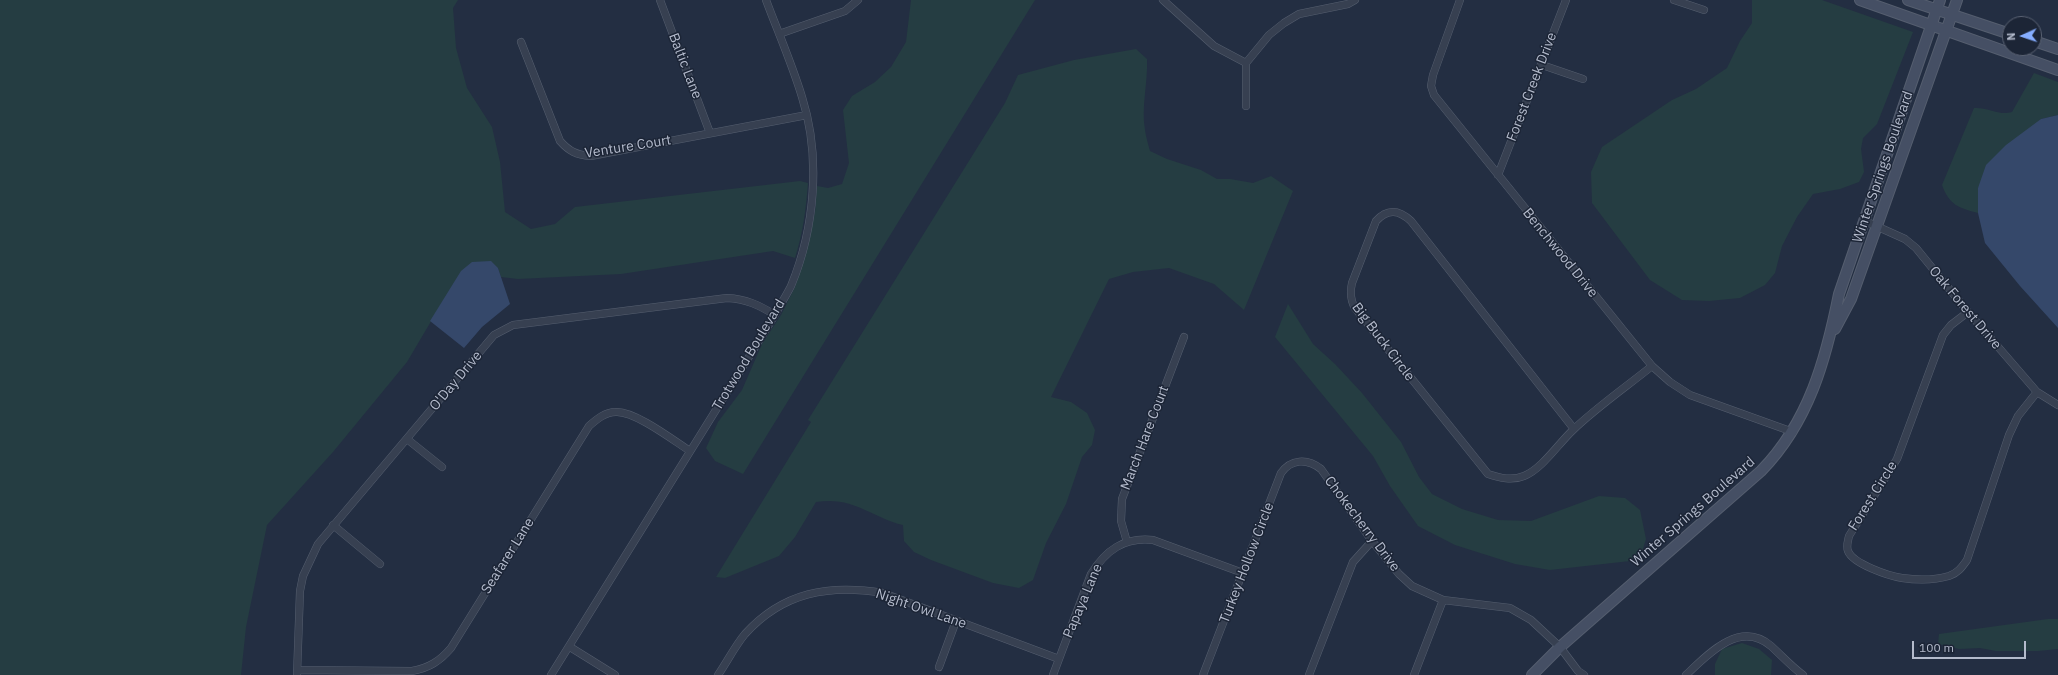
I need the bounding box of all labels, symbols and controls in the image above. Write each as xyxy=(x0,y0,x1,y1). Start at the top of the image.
north arrow xyxy=(2002,16,2042,56)
street label: Forest Creek Drive xyxy=(1503,30,1561,144)
street label: Baltic Lane xyxy=(665,31,705,101)
text: N xyxy=(2004,32,2018,41)
street label: Winter Springs Boulevard xyxy=(1849,89,1917,245)
street label: Venture Court xyxy=(584,132,672,162)
street label: Benchwood Drive xyxy=(1519,205,1601,301)
street label: Oak Forest Drive xyxy=(1925,263,2005,353)
street label: Trotwood Boulevard xyxy=(709,296,789,414)
street label: Big Buck Circle xyxy=(1348,299,1418,385)
street label: O'Day Drive xyxy=(426,348,486,414)
street label: March Hare Court xyxy=(1117,384,1173,492)
street label: Winter Springs Boulevard xyxy=(1627,454,1759,570)
street label: Forest Circle xyxy=(1845,458,1901,534)
street label: Chokecherry Drive xyxy=(1321,473,1403,575)
street label: Turkey Hollow Circle xyxy=(1216,500,1278,626)
street label: Seafarer Lane xyxy=(478,515,538,597)
street label: Papaya Lane xyxy=(1060,561,1106,641)
street label: Night Owl Lane xyxy=(873,586,969,632)
scale bar xyxy=(1914,633,2028,659)
text: 100 m xyxy=(1919,640,1954,655)

